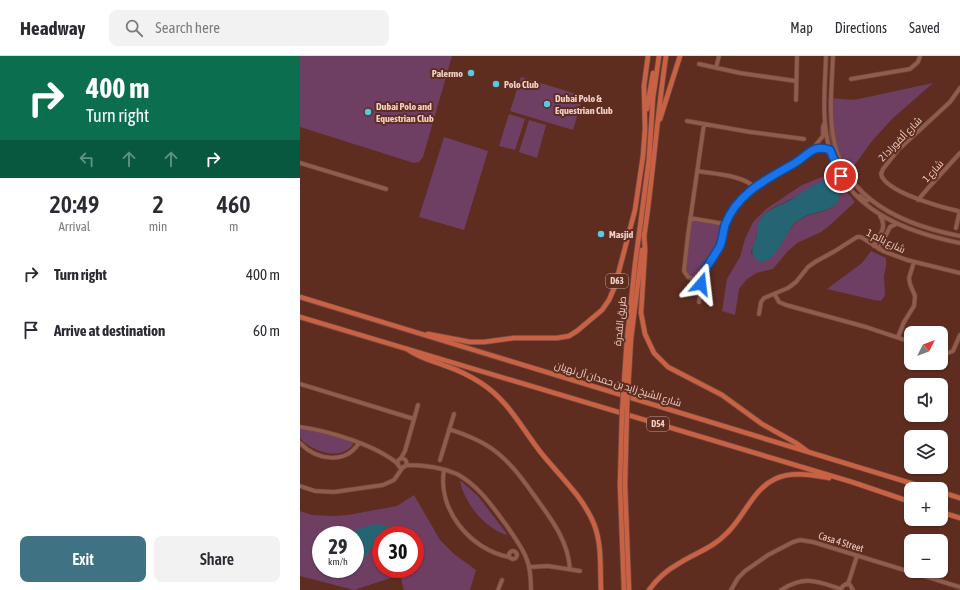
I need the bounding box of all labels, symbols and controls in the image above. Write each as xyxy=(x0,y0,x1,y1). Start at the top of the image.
search box xyxy=(109,10,389,46)
text: Headway xyxy=(20,17,85,39)
icon: search xyxy=(123,17,145,39)
text: Search here xyxy=(155,19,220,36)
text: Map xyxy=(790,20,813,36)
text: Directions xyxy=(835,20,887,36)
text: Saved xyxy=(909,20,940,36)
place label: Palermo xyxy=(432,68,463,79)
marker: Palermo xyxy=(466,68,476,78)
icon: right xyxy=(20,72,72,124)
text: 400 m xyxy=(86,72,149,104)
marker: Polo Club xyxy=(491,79,501,89)
place label: Polo Club xyxy=(504,79,539,90)
place label: Dubai Polo & Equestrian Club xyxy=(555,93,613,116)
marker: Dubai Polo & Equestrian Club xyxy=(542,99,552,109)
place label: Dubai Polo and Equestrian Club xyxy=(376,101,434,124)
text: Turn right xyxy=(86,105,149,126)
marker: Dubai Polo and Equestrian Club xyxy=(363,107,373,117)
street label: شارع ألفورادا 2 xyxy=(875,114,925,164)
icon: left xyxy=(76,148,98,170)
icon: ahead xyxy=(118,148,140,170)
icon: ahead xyxy=(160,148,182,170)
icon: right xyxy=(202,148,224,170)
street label: شارع 1 xyxy=(920,158,946,185)
pin xyxy=(824,159,858,193)
icon: arrive xyxy=(830,165,852,187)
text: 20:49 xyxy=(49,191,99,218)
text: 2 xyxy=(152,191,164,218)
text: 460 xyxy=(217,191,251,218)
text: Arrival xyxy=(58,219,90,234)
text: min xyxy=(149,219,167,234)
text: m xyxy=(229,219,238,234)
street label: شارع بالم 1 xyxy=(864,227,907,257)
marker: Masjid xyxy=(596,229,606,239)
place label: Masjid xyxy=(609,229,633,240)
icon: right xyxy=(20,263,42,285)
position arrow xyxy=(680,263,722,305)
text: Turn right xyxy=(54,266,107,283)
text: 400 m xyxy=(246,266,280,283)
road number: D63 xyxy=(606,274,628,288)
street label: طريق القدرة xyxy=(612,296,629,346)
icon: arrive xyxy=(20,319,42,341)
text: Arrive at destination xyxy=(54,322,165,339)
text: 60 m xyxy=(253,322,280,339)
north arrow xyxy=(904,326,948,370)
map controls xyxy=(904,326,948,578)
street label: شارع الشيخ زايد بن حمدان آل نهيان xyxy=(553,359,683,410)
button: sound xyxy=(904,378,948,422)
road number: D54 xyxy=(647,417,669,431)
button: layers xyxy=(904,430,948,474)
button: + xyxy=(904,482,948,526)
speed limit sign: 30 xyxy=(372,526,424,578)
street label: Casa 4 Street xyxy=(817,530,865,554)
button: − xyxy=(904,534,948,578)
text: 29 xyxy=(329,535,347,558)
button: Exit xyxy=(20,536,146,582)
button: Share xyxy=(154,536,280,582)
text: km/h xyxy=(328,556,348,567)

